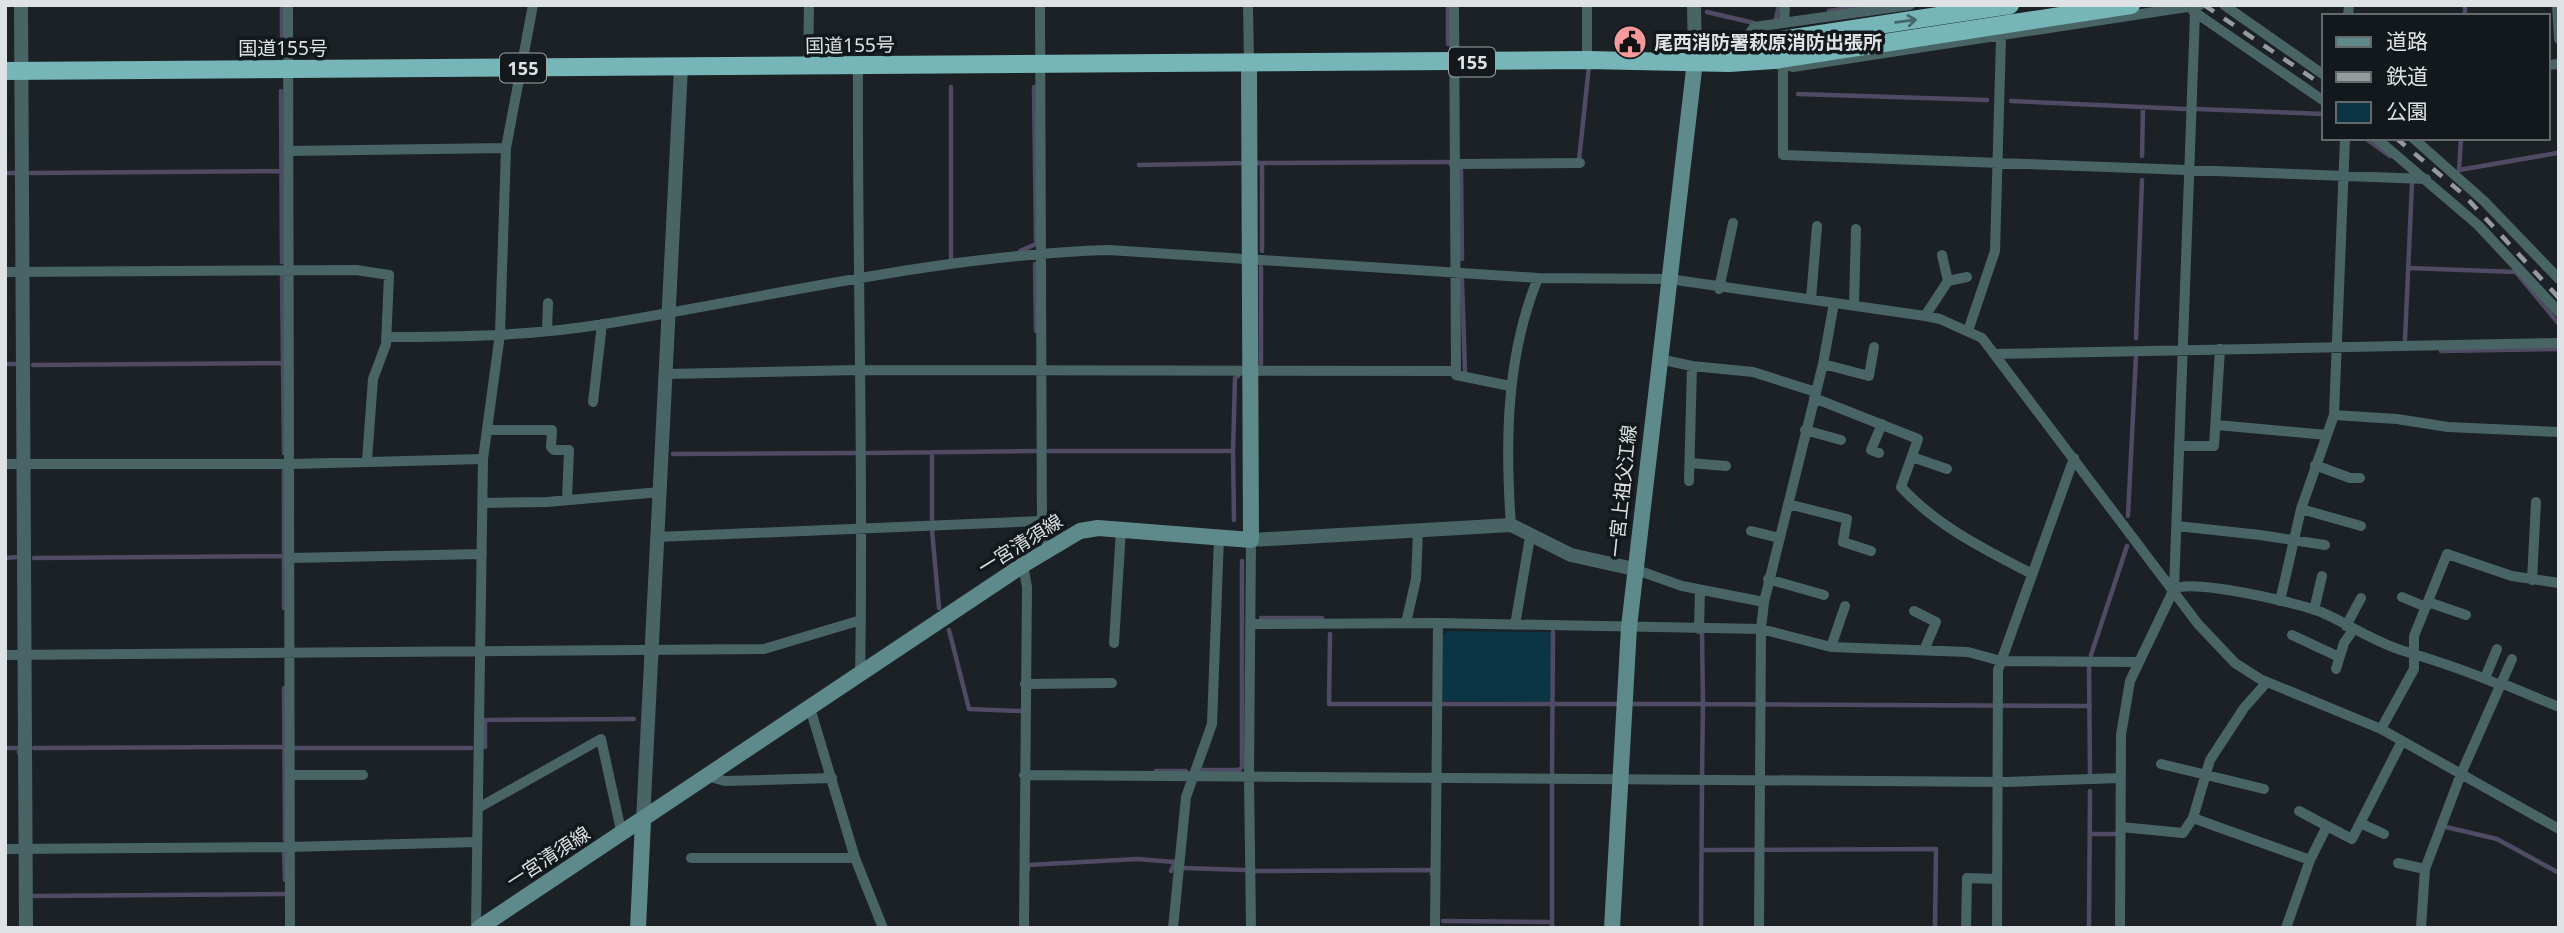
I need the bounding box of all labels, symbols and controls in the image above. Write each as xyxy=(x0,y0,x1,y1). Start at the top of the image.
one-way arrow xyxy=(1894,14,1917,27)
legend xyxy=(2322,14,2550,140)
public building icon: 尾西消防署萩原消防出張所 xyxy=(1611,23,1649,61)
text: 道路 xyxy=(2386,27,2428,55)
place label: 尾西消防署萩原消防出張所 xyxy=(1654,29,1882,55)
street label: 国道155号 xyxy=(805,31,895,59)
street label: 国道155号 xyxy=(238,35,328,61)
road number: 155 xyxy=(1449,48,1495,76)
road number: 155 xyxy=(500,54,546,82)
text: 鉄道 xyxy=(2386,62,2428,90)
text: 公園 xyxy=(2386,97,2428,125)
street label: 一宮上祖父江線 xyxy=(1602,423,1642,559)
street label: 一宮清須線 xyxy=(973,508,1067,580)
street label: 一宮清須線 xyxy=(501,820,595,894)

